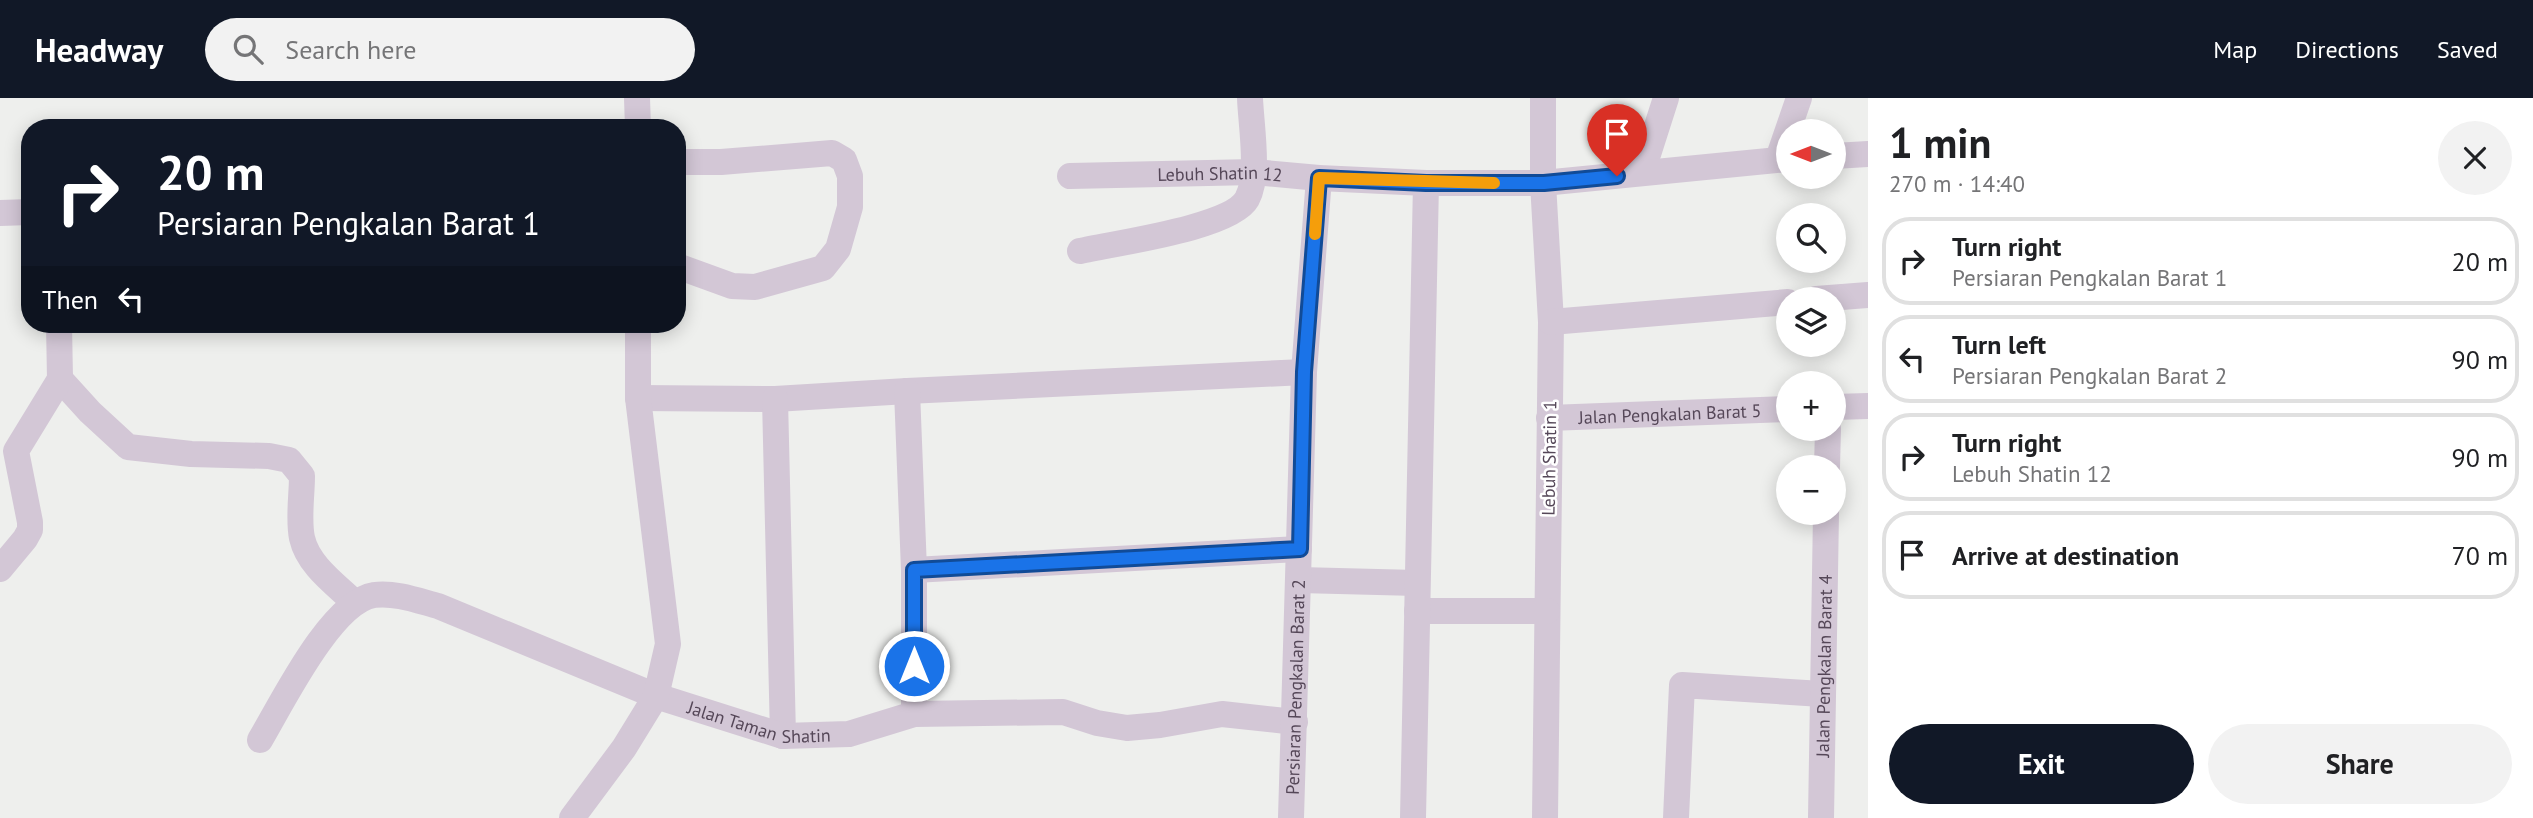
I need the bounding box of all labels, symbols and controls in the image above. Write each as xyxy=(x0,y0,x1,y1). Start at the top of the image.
search box xyxy=(205,18,695,81)
text: Headway xyxy=(35,28,163,71)
icon: search xyxy=(229,30,267,68)
text: Search here xyxy=(285,33,416,66)
text: Map xyxy=(2213,34,2257,65)
text: Directions xyxy=(2295,34,2399,65)
text: Saved xyxy=(2437,34,2498,65)
pin xyxy=(1587,104,1647,176)
icon: arrive xyxy=(1598,115,1636,153)
text: 1 min xyxy=(1889,115,1991,170)
north arrow xyxy=(1776,119,1846,189)
map controls xyxy=(1776,119,1846,525)
button: close xyxy=(2438,121,2512,195)
text: 20 m xyxy=(157,140,264,204)
icon: right xyxy=(42,147,133,238)
street label: Lebuh Shatin 12 xyxy=(1157,160,1283,186)
text: 270 m · 14:40 xyxy=(1889,169,2025,198)
text: Persiaran Pengkalan Barat 1 xyxy=(157,202,540,244)
button: search xyxy=(1776,203,1846,273)
text: Turn right xyxy=(1952,230,2061,263)
icon: right xyxy=(1893,242,1931,280)
text: 20 m xyxy=(2452,245,2508,278)
text: Persiaran Pengkalan Barat 1 xyxy=(1952,263,2227,292)
icon: left xyxy=(112,280,150,318)
text: Then xyxy=(42,283,98,316)
button: layers xyxy=(1776,287,1846,357)
text: Turn left xyxy=(1952,328,2046,361)
icon: left xyxy=(1893,340,1931,378)
text: 90 m xyxy=(2452,343,2508,376)
text: Persiaran Pengkalan Barat 2 xyxy=(1952,361,2227,390)
button: + xyxy=(1776,371,1846,441)
street label: Jalan Pengkalan Barat 5 xyxy=(1577,399,1762,428)
street label: Lebuh Shatin 1 xyxy=(1536,400,1562,516)
text: Turn right xyxy=(1952,426,2061,459)
icon: right xyxy=(1893,438,1931,476)
text: 90 m xyxy=(2452,441,2508,474)
button: − xyxy=(1776,455,1846,525)
text: Lebuh Shatin 12 xyxy=(1952,459,2112,488)
icon: arrive xyxy=(1893,536,1931,574)
text: Arrive at destination xyxy=(1952,539,2179,572)
text: 70 m xyxy=(2452,539,2508,572)
street label: Jalan Pengkalan Barat 4 xyxy=(1810,574,1836,759)
street label: Persiaran Pengkalan Barat 2 xyxy=(1280,579,1309,795)
position arrow xyxy=(877,629,951,703)
street label: Jalan Taman Shatin xyxy=(684,695,831,748)
button: Exit xyxy=(1889,724,2194,804)
button: Share xyxy=(2208,724,2512,804)

